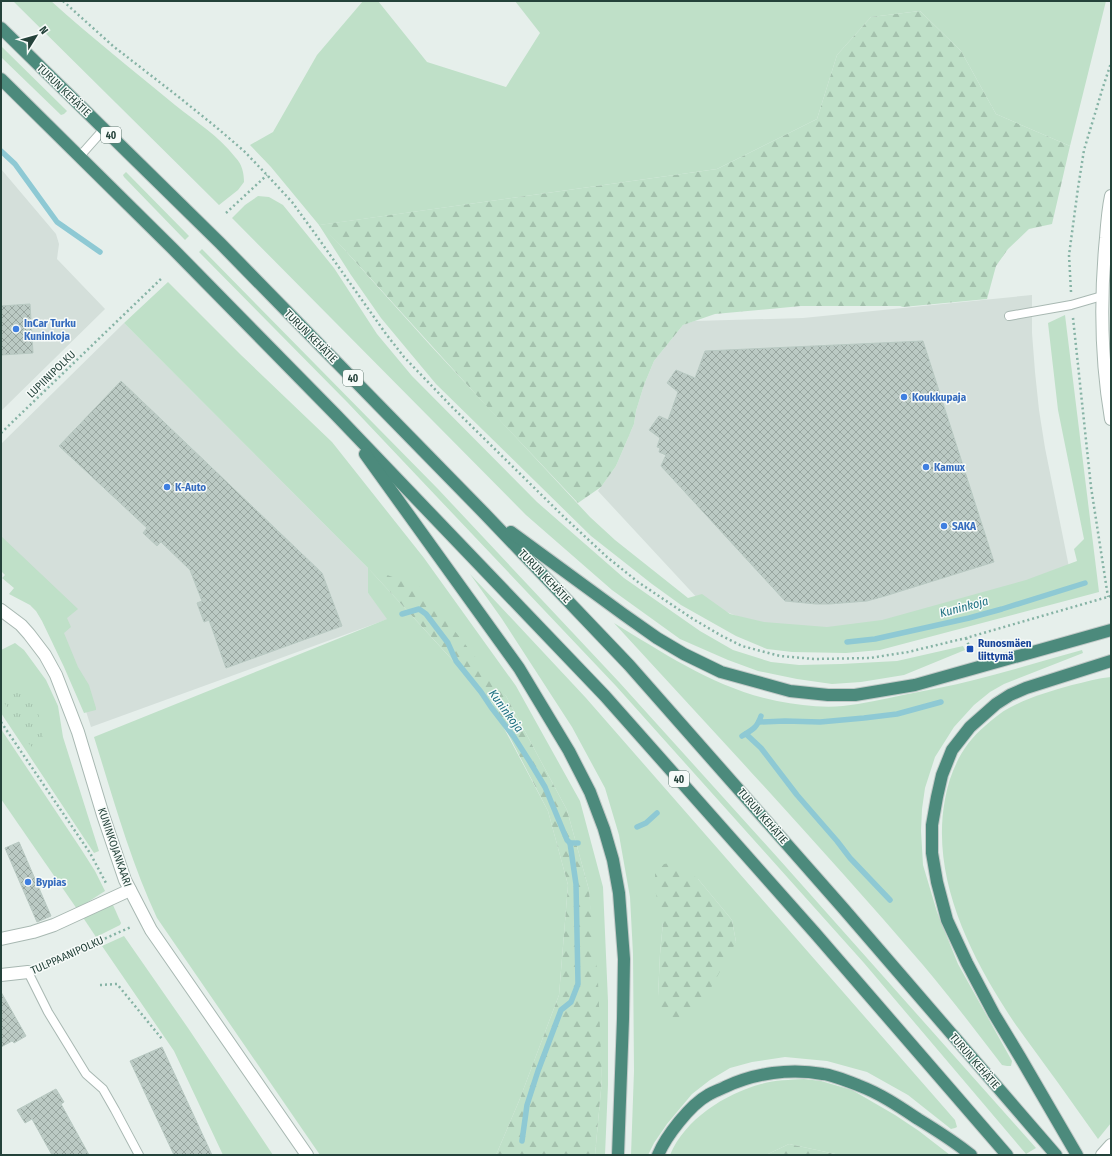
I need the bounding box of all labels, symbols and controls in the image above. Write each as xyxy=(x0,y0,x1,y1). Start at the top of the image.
north arrow xyxy=(16,16,56,56)
text: N xyxy=(36,24,51,37)
street label: TURUN KEHÄTIE xyxy=(34,62,93,119)
road number: 40 xyxy=(101,127,121,143)
street label: TURUN KEHÄTIE xyxy=(282,307,340,365)
place label: InCar Turku Kuninkoja xyxy=(24,317,76,343)
marker: InCar Turku Kuninkoja xyxy=(11,324,21,334)
street label: LUPIINIPOLKU xyxy=(25,348,78,401)
road number: 40 xyxy=(343,370,363,386)
place label: Koukkupaja xyxy=(912,391,967,404)
marker: Koukkupaja xyxy=(899,392,909,402)
place label: Kamux xyxy=(934,461,966,474)
marker: Kamux xyxy=(921,462,931,472)
place label: K-Auto xyxy=(175,481,206,494)
marker: K-Auto xyxy=(162,482,172,492)
place label: SAKA xyxy=(952,520,977,533)
marker: SAKA xyxy=(939,521,949,531)
street label: TURUN KEHÄTIE xyxy=(516,547,573,606)
water label: Kuninkoja xyxy=(938,594,990,620)
place label: Runosmäen liittymä xyxy=(978,637,1032,663)
marker: Runosmäen liittymä xyxy=(965,644,975,654)
water label: Kuninkoja xyxy=(486,687,526,735)
road number: 40 xyxy=(669,771,689,787)
street label: TURUN KEHÄTIE xyxy=(735,786,790,847)
street label: KUNINKOJANKAARI xyxy=(95,806,134,888)
place label: Bypias xyxy=(36,876,67,889)
marker: Bypias xyxy=(23,877,33,887)
street label: TULPPAANIPOLKU xyxy=(29,934,106,977)
street label: TURUN KEHÄTIE xyxy=(947,1031,1002,1092)

